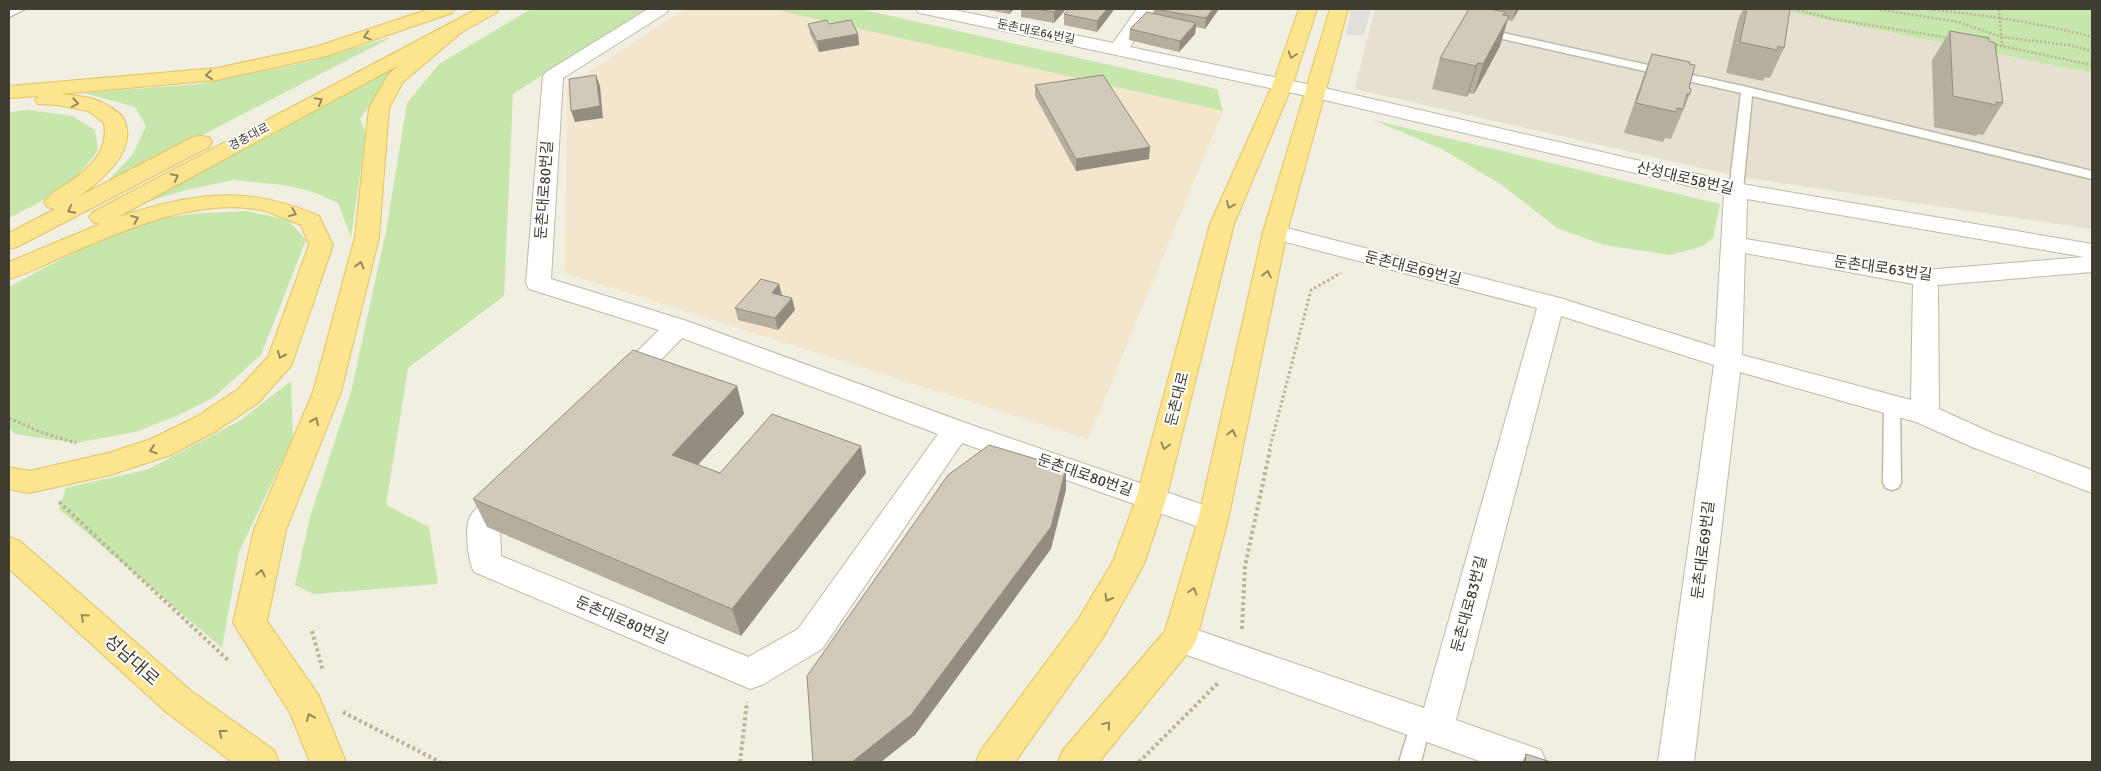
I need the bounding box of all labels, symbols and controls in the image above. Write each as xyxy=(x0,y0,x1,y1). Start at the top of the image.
street label: 둔촌대로64번길 xyxy=(996,16,1076,48)
one-way arrow xyxy=(363,31,372,41)
one-way arrow xyxy=(1288,50,1298,59)
one-way arrow xyxy=(205,69,213,80)
one-way arrow xyxy=(70,97,79,107)
one-way arrow xyxy=(314,97,323,107)
street label: 경충대로 xyxy=(226,120,272,154)
street label: 둔촌대로80번길 xyxy=(532,140,556,240)
street label: 산성대로58번길 xyxy=(1635,158,1735,198)
one-way arrow xyxy=(170,173,179,183)
one-way arrow xyxy=(1226,200,1237,209)
one-way arrow xyxy=(67,204,76,214)
one-way arrow xyxy=(288,207,297,218)
one-way arrow xyxy=(130,215,139,226)
street label: 둔촌대로69번길 xyxy=(1363,247,1463,289)
street label: 둔촌대로63번길 xyxy=(1833,252,1933,284)
one-way arrow xyxy=(354,260,365,269)
one-way arrow xyxy=(1261,270,1272,279)
one-way arrow xyxy=(277,350,288,359)
street label: 둔촌대로 xyxy=(1162,370,1192,428)
one-way arrow xyxy=(309,417,320,426)
one-way arrow xyxy=(1227,428,1237,437)
one-way arrow xyxy=(1160,442,1171,451)
one-way arrow xyxy=(149,444,158,454)
street label: 둔촌대로80번길 xyxy=(1035,450,1135,500)
street label: 둔촌대로69번길 xyxy=(1688,500,1718,600)
street label: 둔촌대로83번길 xyxy=(1447,554,1491,654)
one-way arrow xyxy=(255,569,266,578)
one-way arrow xyxy=(1188,587,1198,595)
street label: 둔촌대로80번길 xyxy=(573,592,671,648)
one-way arrow xyxy=(1105,592,1115,601)
one-way arrow xyxy=(81,614,90,623)
street label: 성남대로 xyxy=(100,630,164,690)
one-way arrow xyxy=(306,713,316,722)
one-way arrow xyxy=(1102,722,1110,731)
one-way arrow xyxy=(218,730,228,739)

